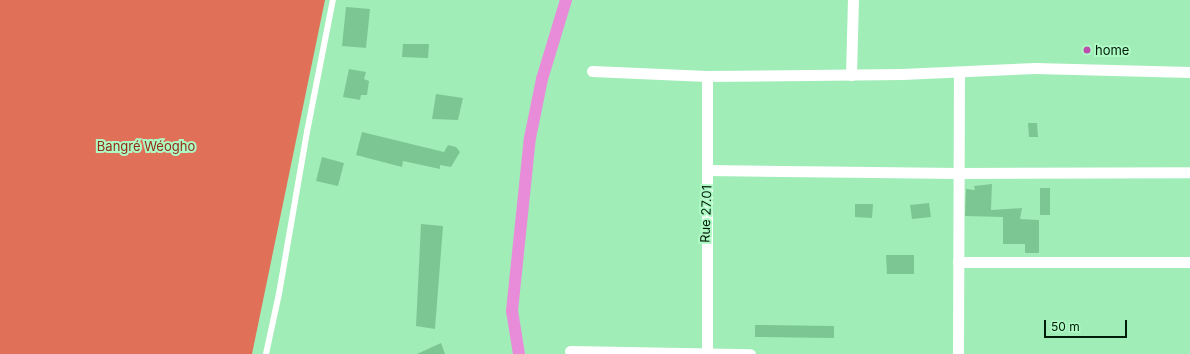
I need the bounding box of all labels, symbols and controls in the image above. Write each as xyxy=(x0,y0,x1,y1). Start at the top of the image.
place label: home xyxy=(1095,42,1129,58)
marker: home xyxy=(1082,45,1092,55)
park label: Bangré Wéogho xyxy=(97,138,195,154)
street label: Rue 27.01 xyxy=(697,185,715,243)
scale bar xyxy=(1046,312,1129,338)
text: 50 m xyxy=(1051,319,1080,334)

